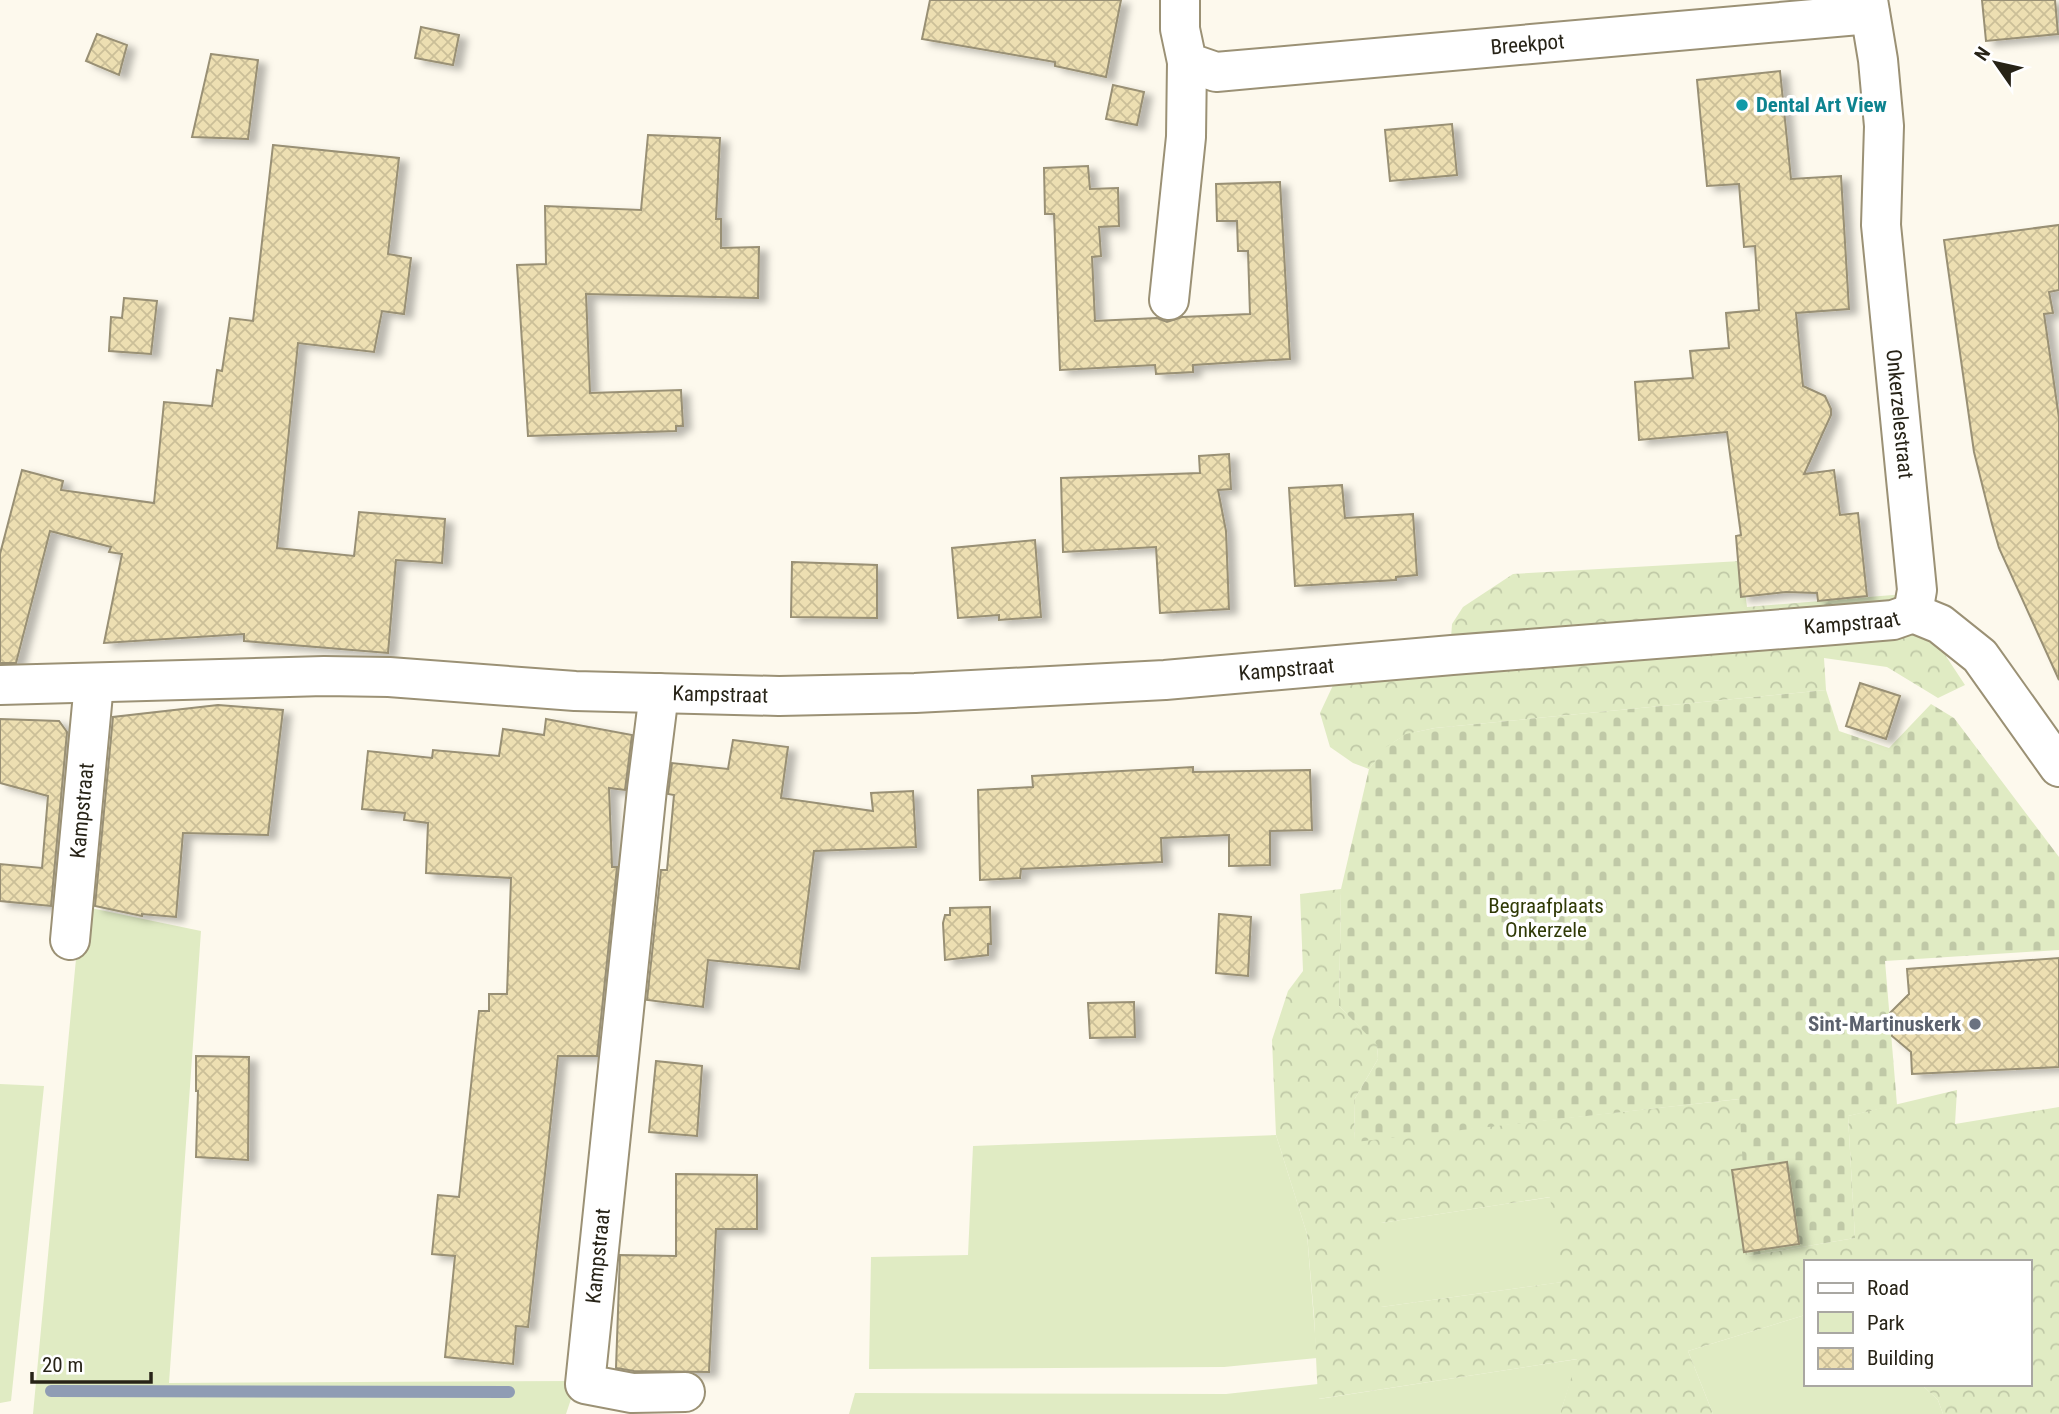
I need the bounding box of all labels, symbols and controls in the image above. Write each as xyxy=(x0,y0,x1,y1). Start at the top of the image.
north arrow xyxy=(1961,28,2031,98)
street label: Breekpot xyxy=(1489,29,1565,60)
text: N xyxy=(1970,43,1995,65)
place label: Dental Art View xyxy=(1756,93,1887,117)
marker: Dental Art View xyxy=(1734,97,1750,113)
street label: Onkerzelestraat xyxy=(1881,348,1918,480)
street label: Kampstraat xyxy=(1803,607,1903,639)
street label: Kampstraat xyxy=(1238,653,1335,686)
street label: Kampstraat xyxy=(672,681,768,708)
street label: Kampstraat xyxy=(66,762,98,859)
park label: Begraafplaats Onkerzele xyxy=(1488,894,1604,942)
place label: Sint-Martinuskerk xyxy=(1808,1012,1962,1036)
marker: Sint-Martinuskerk xyxy=(1967,1016,1983,1032)
street label: Kampstraat xyxy=(581,1207,615,1305)
legend xyxy=(1804,1260,2031,1386)
text: Road xyxy=(1867,1276,1909,1300)
text: Park xyxy=(1867,1311,1905,1335)
scale bar xyxy=(32,1340,150,1384)
text: Building xyxy=(1867,1346,1934,1370)
text: 20 m xyxy=(42,1353,83,1377)

